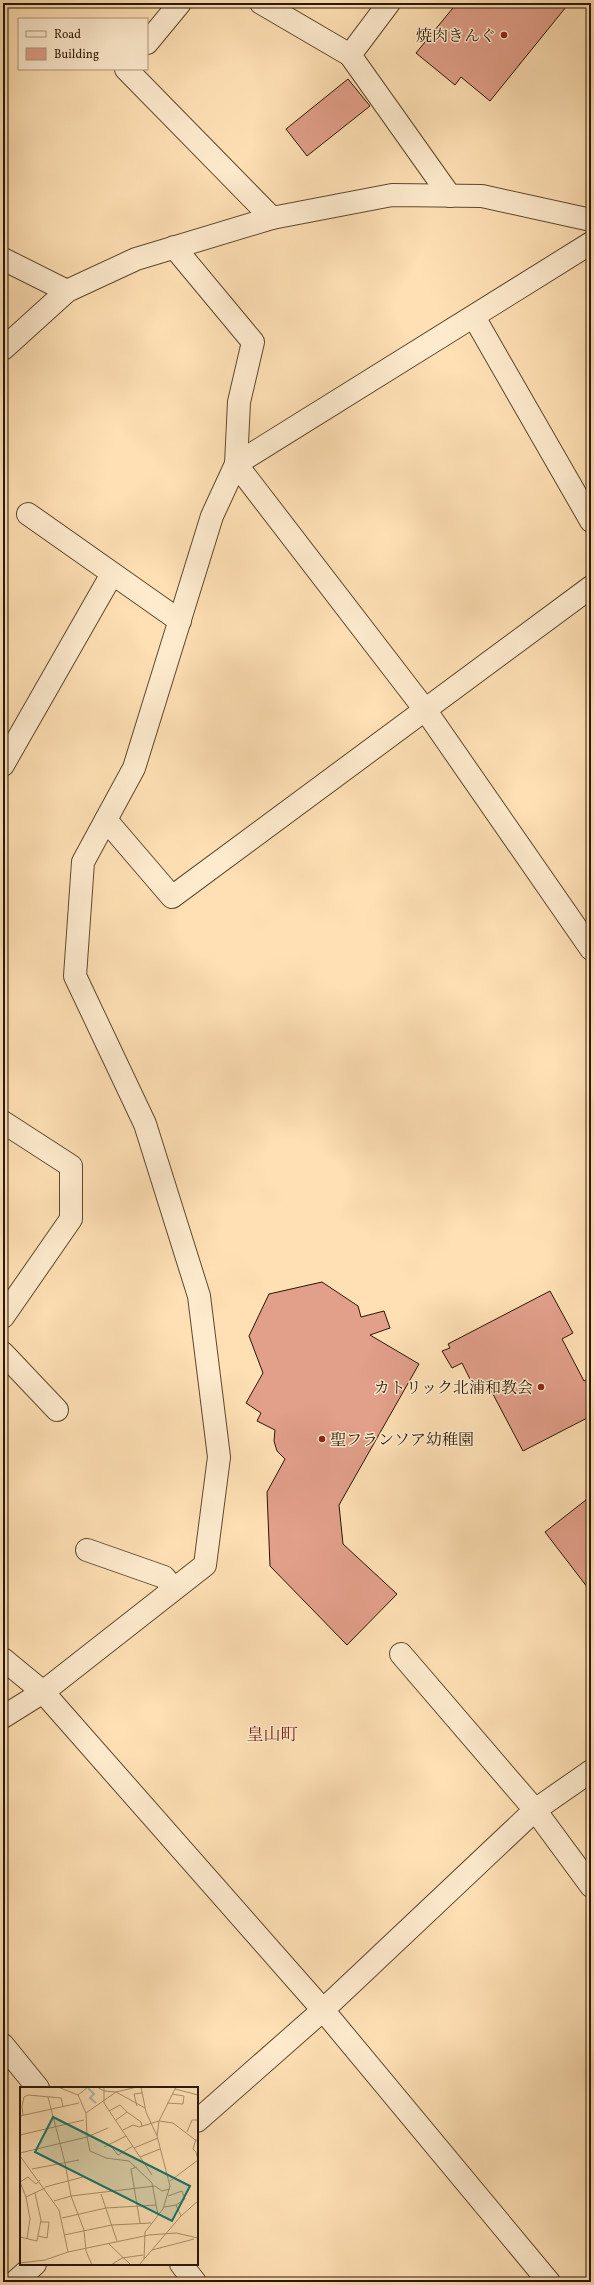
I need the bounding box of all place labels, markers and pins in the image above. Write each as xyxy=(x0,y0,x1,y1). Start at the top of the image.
place label: 焼肉きんぐ xyxy=(416,26,496,48)
marker: 焼肉きんぐ xyxy=(499,30,509,40)
place label: カトリック北浦和教会 xyxy=(374,1378,533,1400)
marker: カトリック北浦和教会 xyxy=(536,1382,546,1392)
place label: 聖フランソア幼稚園 xyxy=(330,1430,474,1452)
marker: 聖フランソア幼稚園 xyxy=(317,1434,327,1444)

